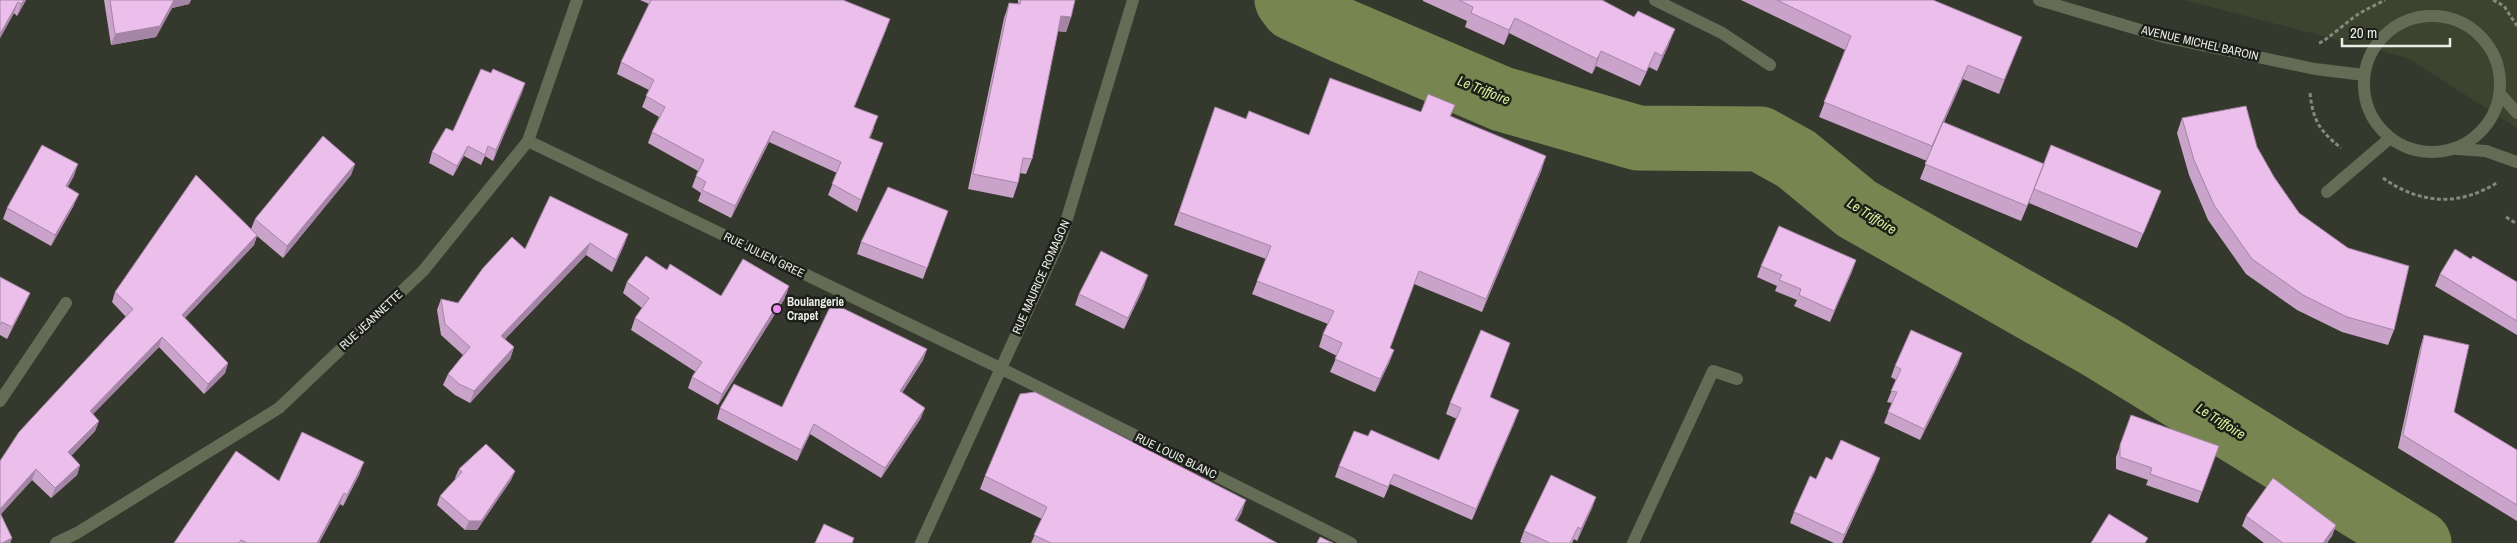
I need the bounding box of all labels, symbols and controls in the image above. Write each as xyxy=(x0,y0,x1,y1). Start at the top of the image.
scale bar xyxy=(2342,15,2450,47)
street label: AVENUE MICHEL BAROIN xyxy=(2139,22,2260,64)
text: 20 m xyxy=(2350,22,2377,43)
water label: Le Triffoire xyxy=(1455,71,1513,109)
water label: Le Triffoire xyxy=(1844,194,1900,238)
street label: RUE MAURICE ROMAGON xyxy=(1009,217,1073,337)
street label: RUE JULIEN GREE xyxy=(721,229,807,281)
street label: RUE JEANNETTE xyxy=(336,287,406,353)
place label: Boulangerie Crapet xyxy=(787,294,844,324)
marker: Boulangerie Crapet xyxy=(771,303,783,315)
water label: Le Triffoire xyxy=(2193,399,2249,443)
street label: RUE LOUIS BLANC xyxy=(1133,429,1219,483)

